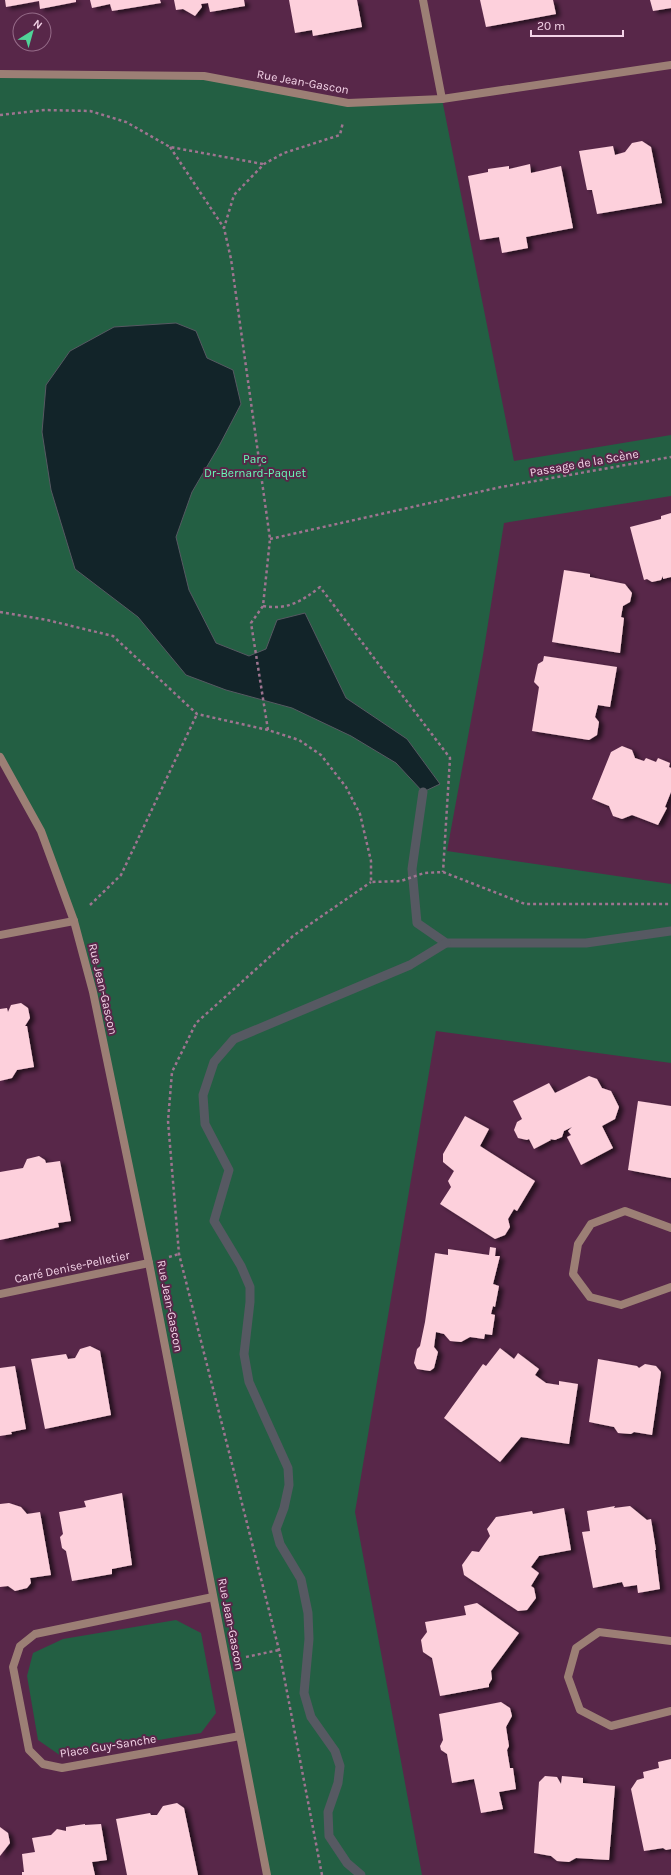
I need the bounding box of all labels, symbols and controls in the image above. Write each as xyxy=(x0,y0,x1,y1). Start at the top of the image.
north arrow xyxy=(12,12,52,52)
scale bar xyxy=(531,12,623,38)
text: N xyxy=(31,17,45,32)
text: 20 m xyxy=(537,19,565,33)
street label: Rue Jean-Gascon xyxy=(256,67,350,97)
street label: Passage de la Scène xyxy=(529,447,639,479)
park label: Parc Dr-Bernard-Paquet xyxy=(204,452,307,480)
street label: Rue Jean-Gascon xyxy=(86,942,120,1036)
street label: Carré Denise-Pelletier xyxy=(13,1248,132,1286)
street label: Rue Jean-Gascon xyxy=(154,1259,186,1353)
street label: Rue Jean-Gascon xyxy=(215,1577,247,1671)
street label: Place Guy-Sanche xyxy=(59,1731,157,1761)

